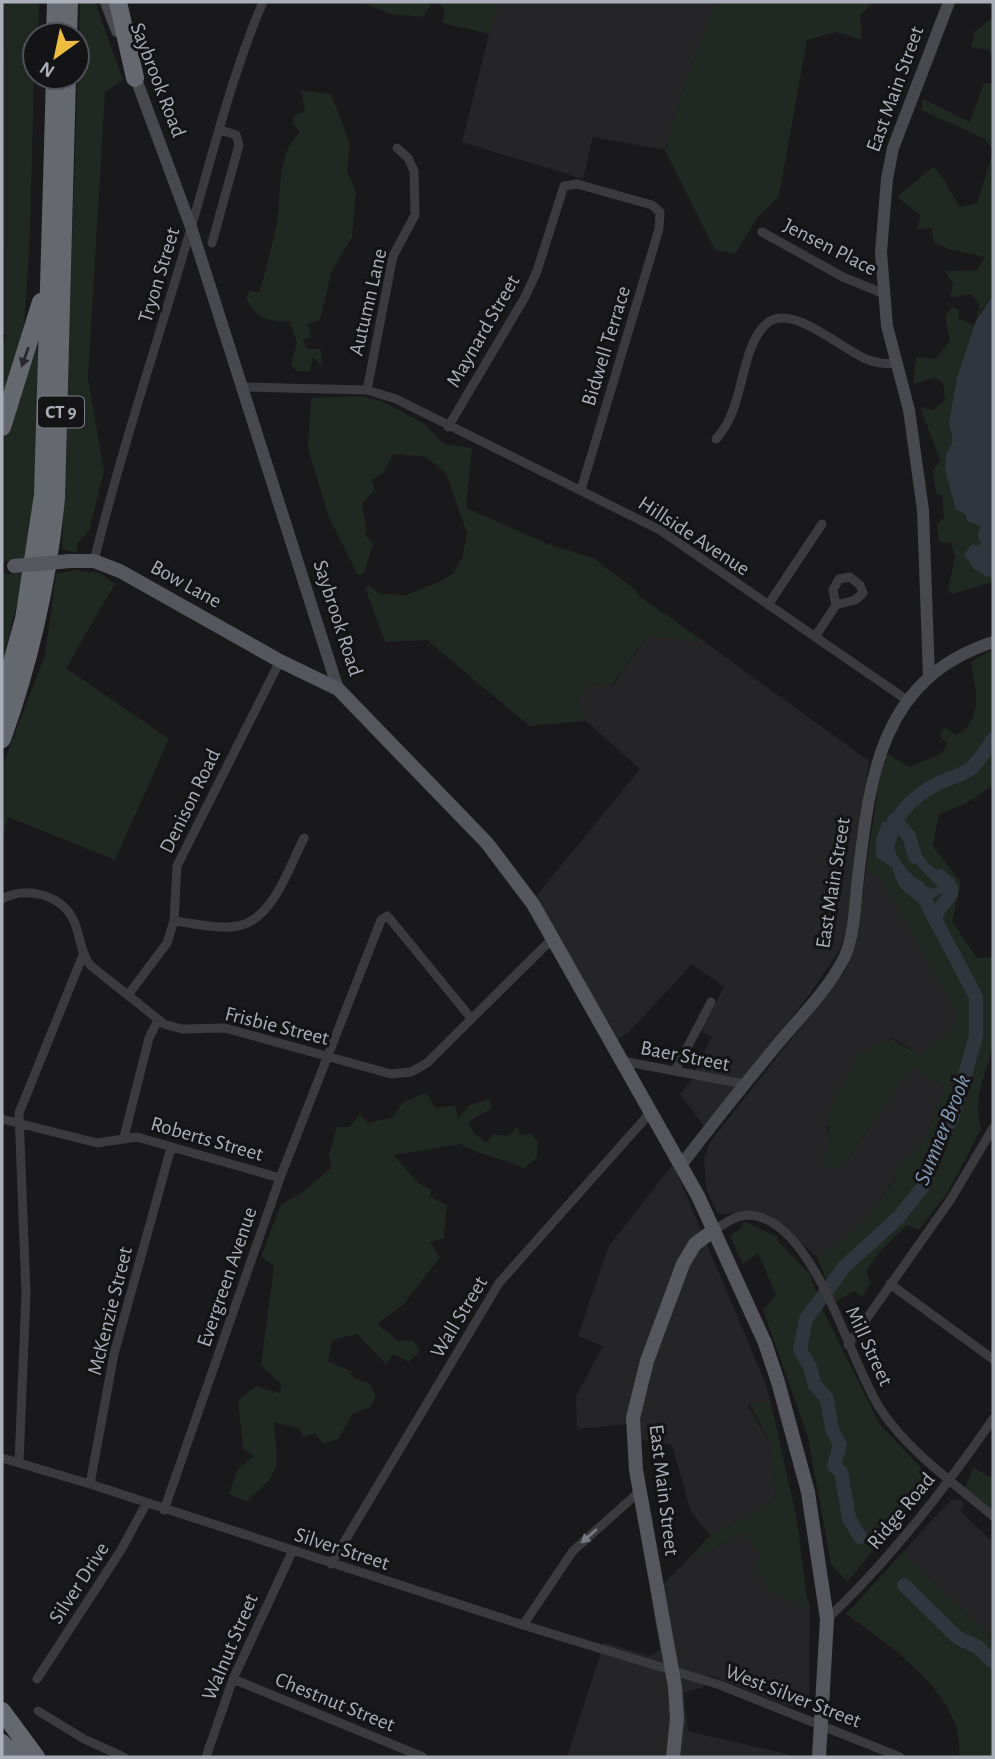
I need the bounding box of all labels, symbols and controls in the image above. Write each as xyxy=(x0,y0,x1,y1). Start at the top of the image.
street label: Saybrook Road xyxy=(127,20,189,140)
north arrow xyxy=(21,21,91,91)
street label: East Main Street xyxy=(863,23,928,155)
text: N xyxy=(37,57,58,81)
street label: Jensen Place xyxy=(780,215,880,279)
street label: Tryon Street xyxy=(135,225,184,325)
street label: Autumn Lane xyxy=(345,246,391,358)
street label: Maynard Street xyxy=(443,271,524,391)
street label: Bidwell Terrace xyxy=(578,284,634,408)
one-way arrow xyxy=(19,346,30,367)
road number: CT 9 xyxy=(38,396,84,428)
street label: Hillside Avenue xyxy=(635,492,753,580)
street label: Bow Lane xyxy=(147,556,225,612)
street label: Saybrook Road xyxy=(309,557,367,679)
street label: Denison Road xyxy=(156,745,224,856)
street label: East Main Street xyxy=(812,816,854,950)
street label: Frisbie Street xyxy=(223,1003,331,1049)
street label: Baer Street xyxy=(639,1037,732,1075)
water label: Sumner Brook xyxy=(911,1071,976,1188)
street label: Roberts Street xyxy=(148,1113,266,1165)
street label: Evergreen Avenue xyxy=(193,1204,261,1350)
street label: McKenzie Street xyxy=(84,1244,136,1377)
street label: Wall Street xyxy=(427,1273,491,1361)
street label: Mill Street xyxy=(842,1303,897,1389)
street label: East Main Street xyxy=(646,1423,683,1557)
street label: Ridge Road xyxy=(863,1469,939,1553)
street label: Silver Street xyxy=(292,1524,392,1574)
one-way arrow xyxy=(580,1528,597,1543)
street label: Silver Drive xyxy=(45,1539,113,1627)
street label: Walnut Street xyxy=(198,1590,262,1703)
street label: West Silver Street xyxy=(722,1660,864,1732)
street label: Chestnut Street xyxy=(272,1668,398,1736)

